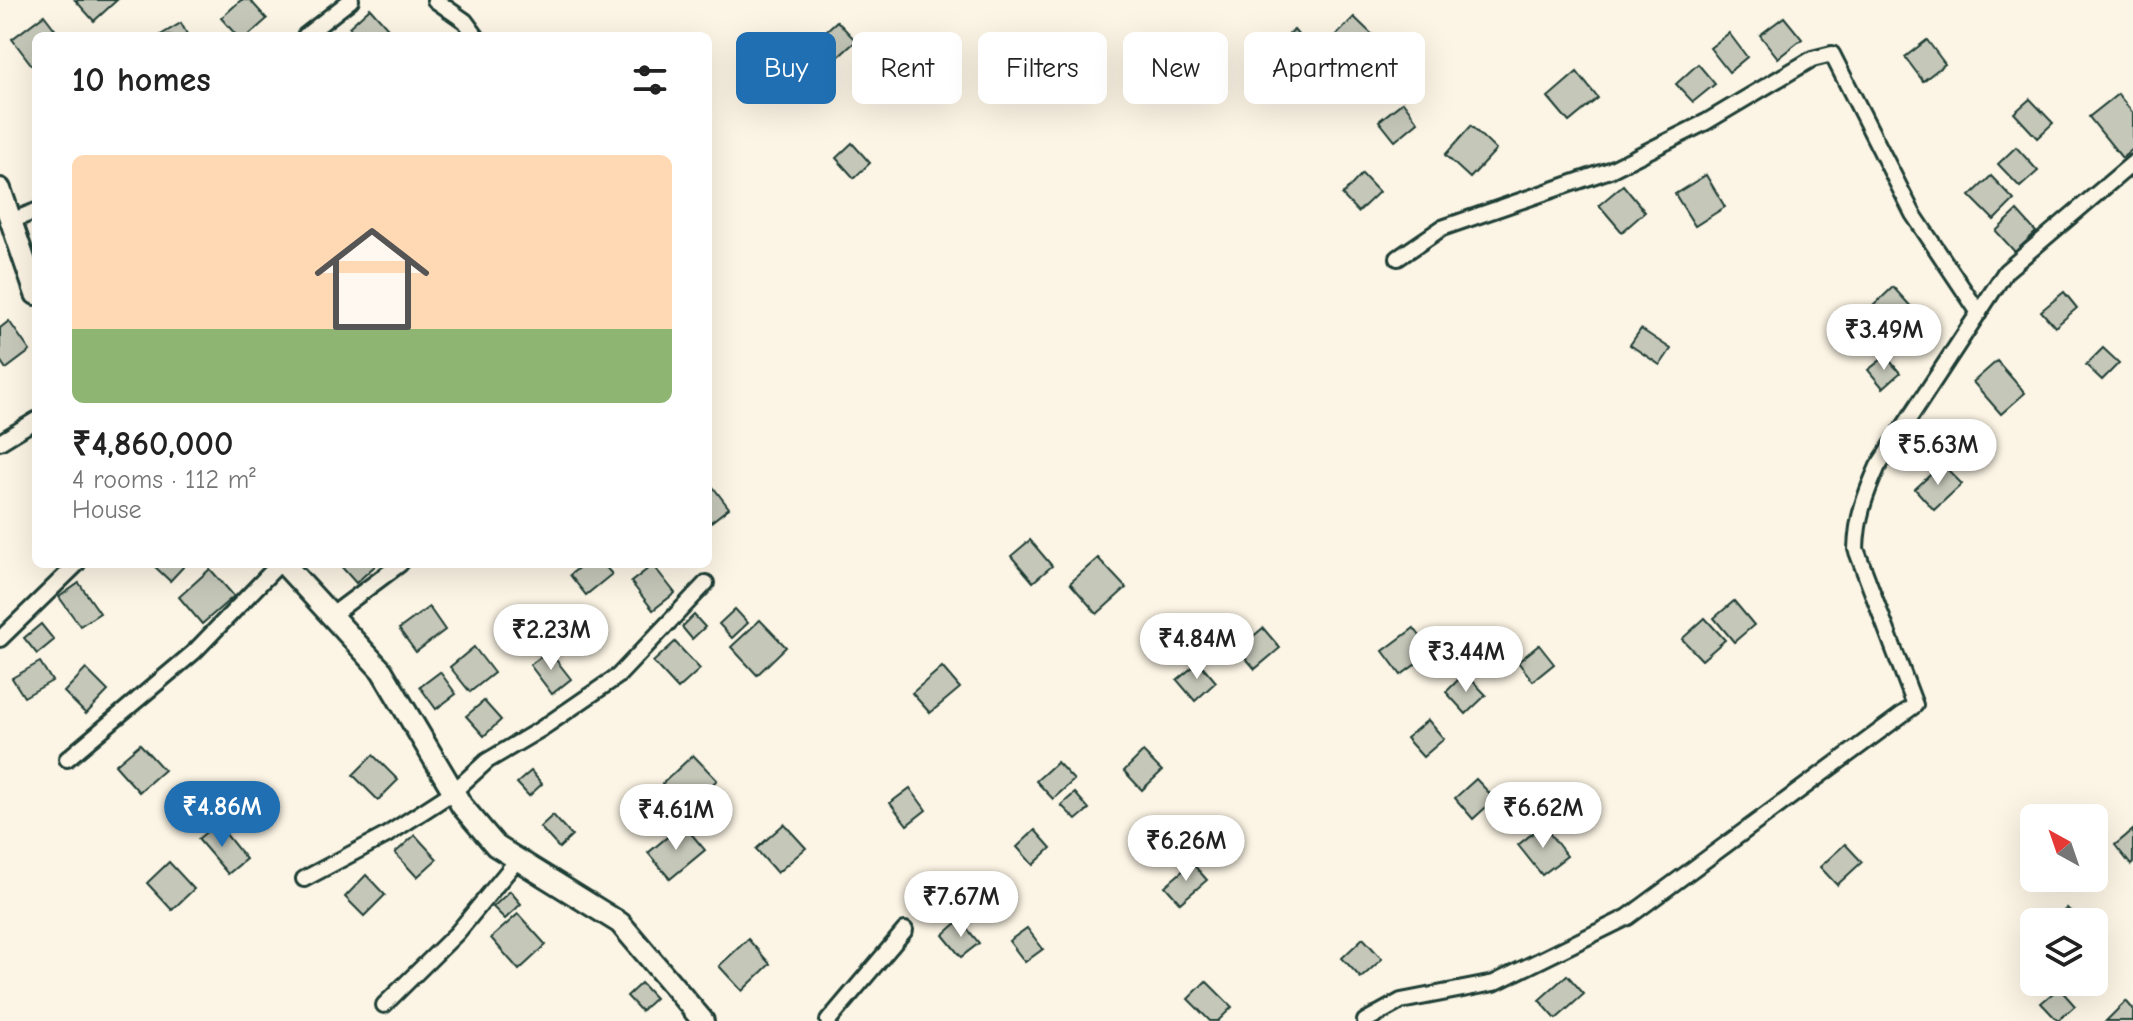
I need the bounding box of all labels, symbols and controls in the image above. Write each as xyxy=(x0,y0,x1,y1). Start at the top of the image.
chip: Buy xyxy=(736,32,836,104)
chip: Rent xyxy=(852,32,962,104)
chip: Filters xyxy=(978,32,1107,104)
chip: New xyxy=(1123,32,1228,104)
chip: Apartment xyxy=(1244,32,1425,104)
icon: filters xyxy=(628,58,672,102)
text: 10 homes xyxy=(72,60,211,100)
icon: home xyxy=(300,207,444,351)
pin: ₹3.49M xyxy=(1819,304,1949,372)
text: ₹3.49M xyxy=(1844,315,1924,345)
pin: ₹5.63M xyxy=(1873,419,2003,487)
text: ₹4,860,000 xyxy=(72,424,233,464)
text: ₹5.63M xyxy=(1898,430,1978,460)
text: 4 rooms · 112 m² xyxy=(72,465,256,495)
text: House xyxy=(72,495,142,525)
pin: ₹2.23M xyxy=(486,604,616,672)
pin: ₹4.84M xyxy=(1132,613,1262,681)
text: ₹2.23M xyxy=(511,615,591,645)
text: ₹4.84M xyxy=(1158,624,1236,654)
pin: ₹3.44M xyxy=(1401,626,1531,694)
text: ₹3.44M xyxy=(1427,637,1505,667)
pin: ₹4.86M xyxy=(157,781,287,849)
pin: ₹6.62M xyxy=(1478,782,1608,850)
pin: ₹4.61M xyxy=(611,784,741,852)
text: ₹4.86M xyxy=(182,792,262,822)
text: ₹6.62M xyxy=(1503,793,1583,823)
text: ₹4.61M xyxy=(638,795,714,825)
north arrow xyxy=(2020,804,2108,892)
map controls xyxy=(2020,804,2108,996)
pin: ₹6.26M xyxy=(1121,815,1251,883)
text: ₹6.26M xyxy=(1146,826,1226,856)
pin: ₹7.67M xyxy=(896,871,1026,939)
text: ₹7.67M xyxy=(922,882,1000,912)
button: layers xyxy=(2020,908,2108,996)

